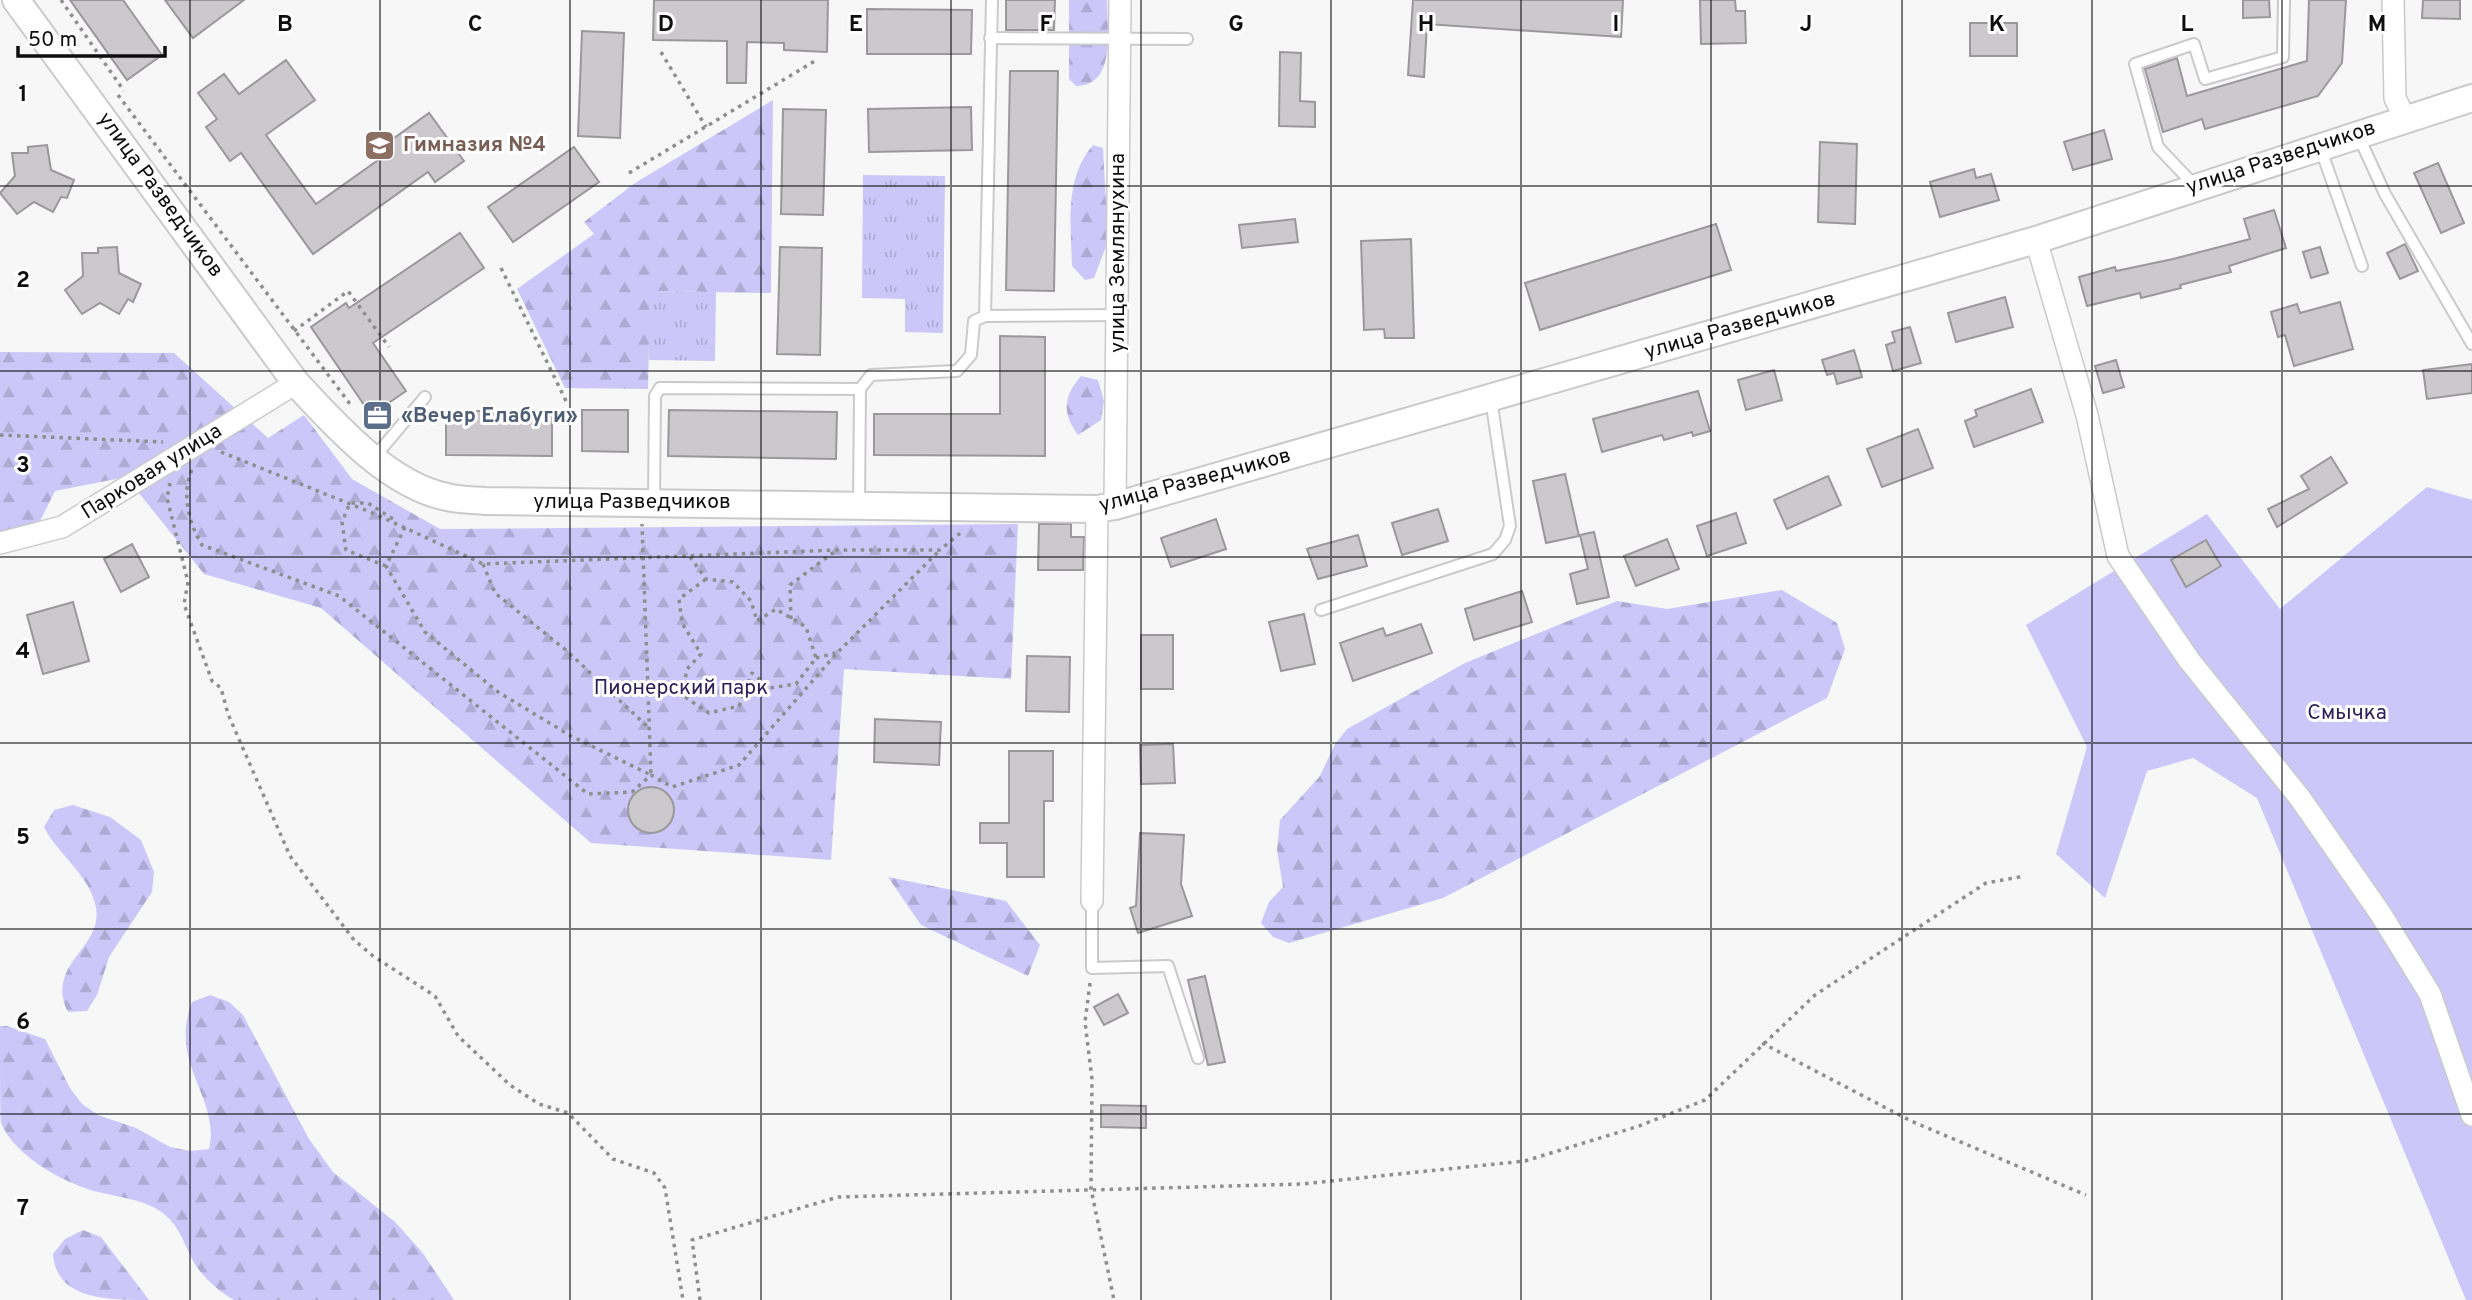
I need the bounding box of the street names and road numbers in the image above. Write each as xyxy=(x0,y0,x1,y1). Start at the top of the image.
street label: улица Разведчиков xyxy=(91,107,229,283)
street label: улица Разведчиков xyxy=(2183,115,2379,201)
street label: улица Землянухина xyxy=(1105,153,1132,353)
street label: улица Разведчиков xyxy=(1641,286,1839,366)
street label: Парковая улица xyxy=(77,418,227,526)
street label: улица Разведчиков xyxy=(1096,442,1294,520)
street label: улица Разведчиков xyxy=(533,489,731,516)

